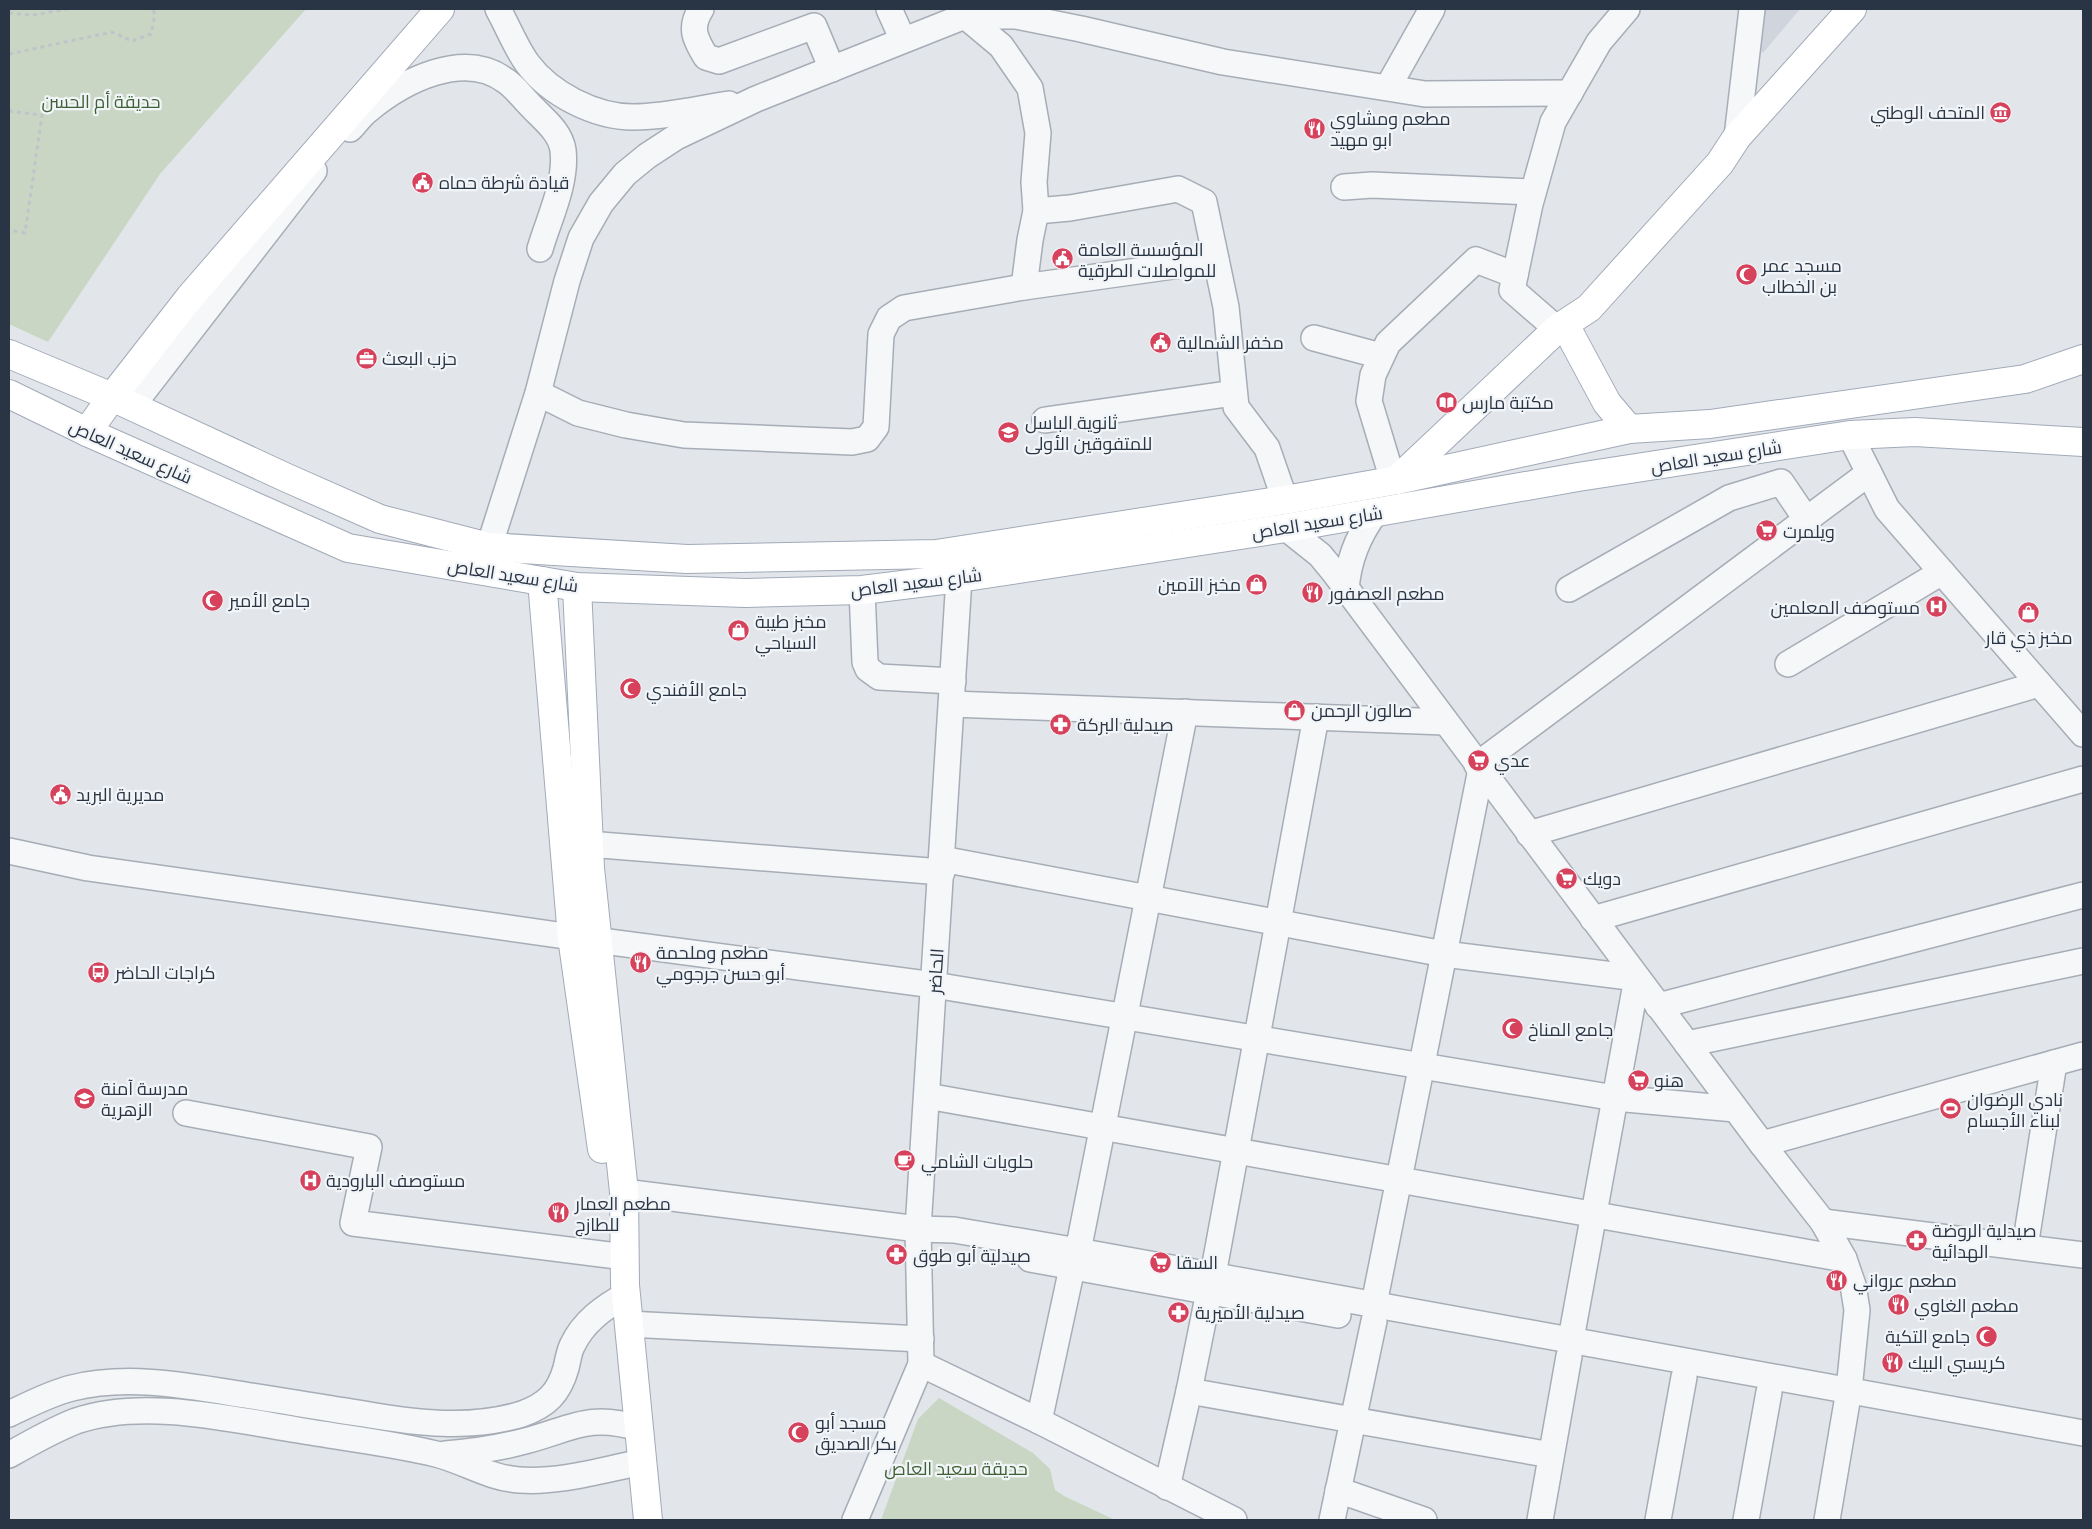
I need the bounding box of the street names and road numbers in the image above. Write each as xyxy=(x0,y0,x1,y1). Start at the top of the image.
street label: شارع سعيد العاص xyxy=(65,414,196,490)
street label: شارع سعيد العاص xyxy=(1649,435,1783,479)
street label: شارع سعيد العاص xyxy=(1250,501,1384,545)
street label: شارع سعيد العاص xyxy=(446,554,580,598)
street label: شارع سعيد العاص xyxy=(849,563,983,603)
street label: الحاضر xyxy=(922,948,949,996)

